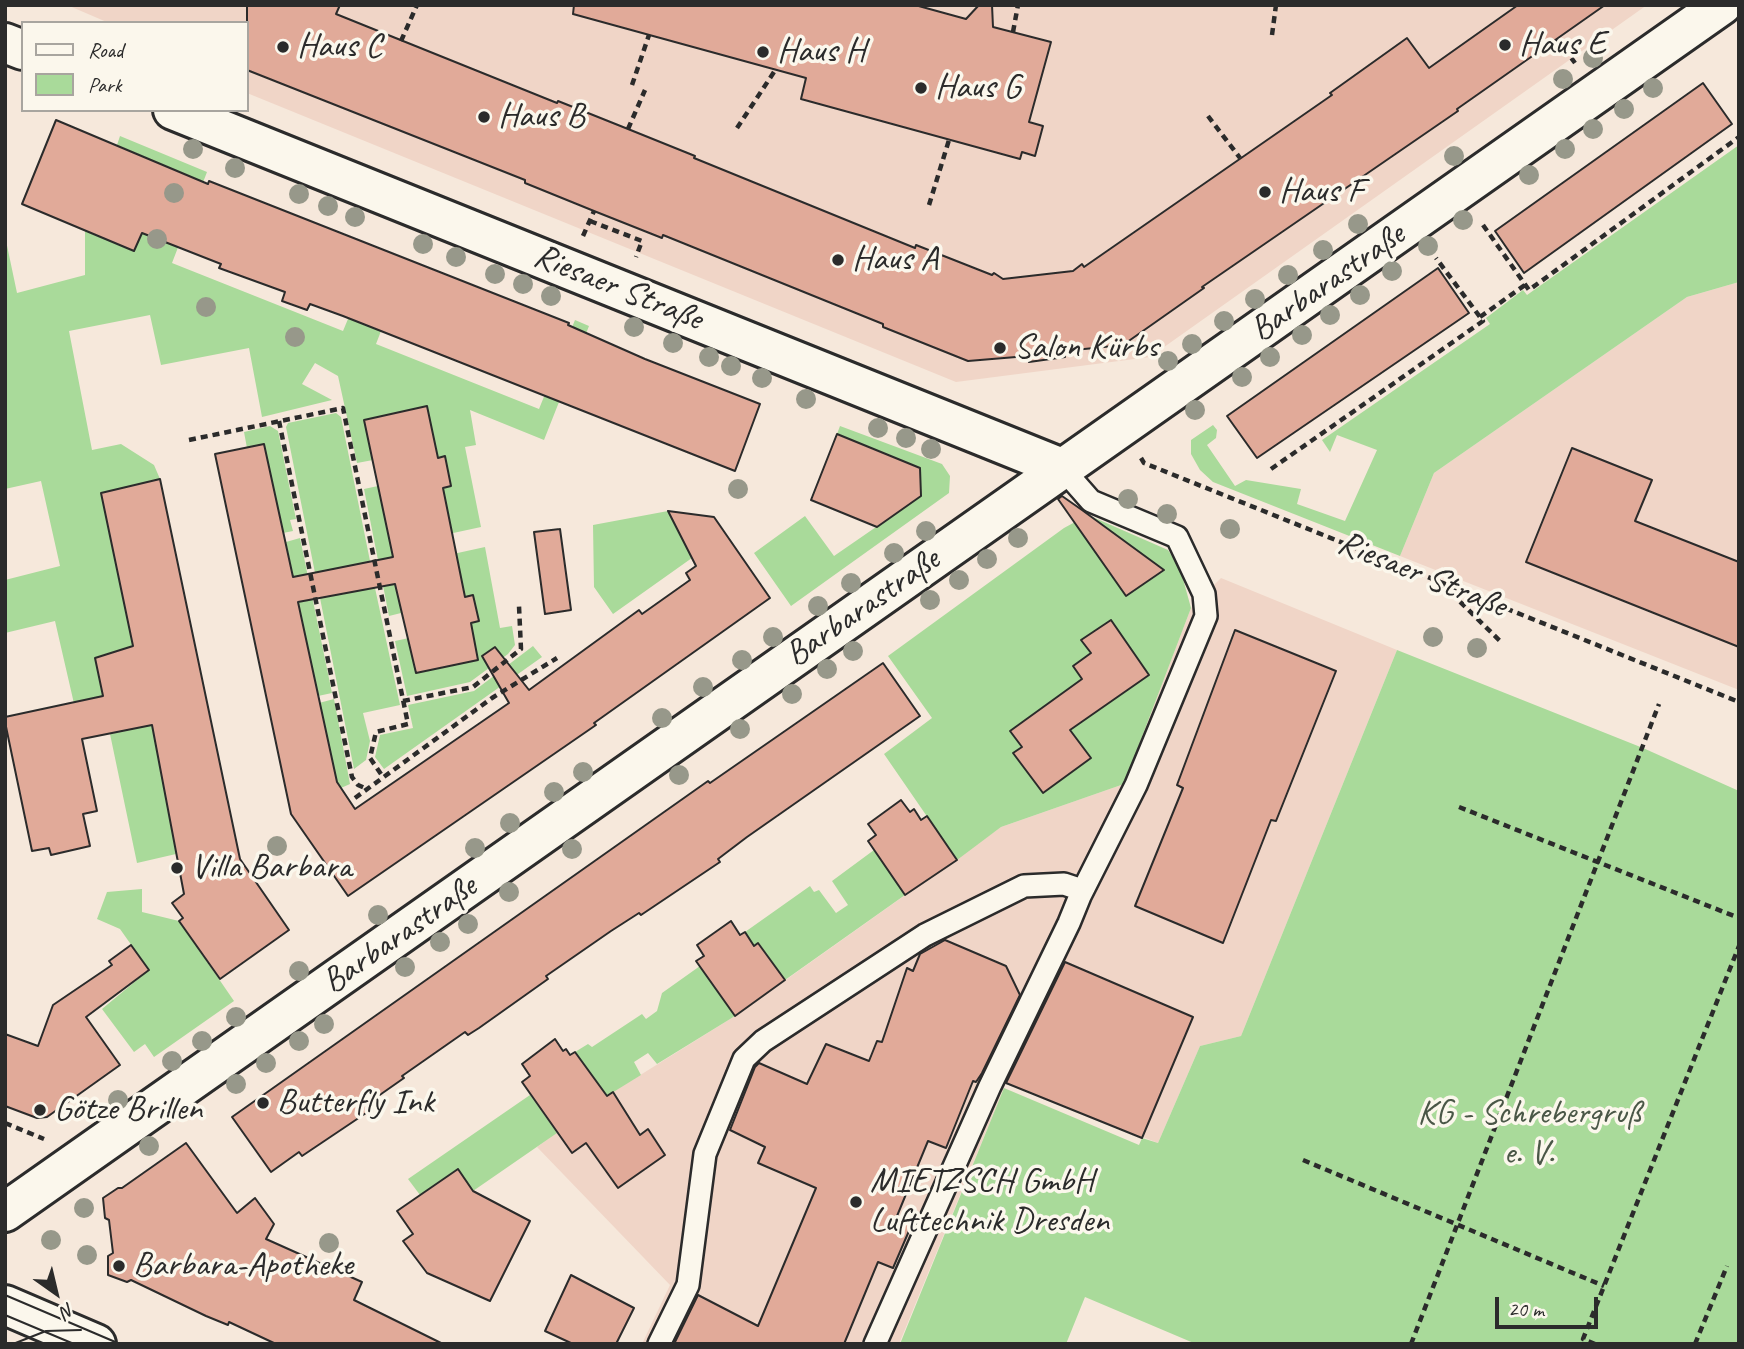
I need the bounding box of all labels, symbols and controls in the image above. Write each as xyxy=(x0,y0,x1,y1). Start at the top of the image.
legend xyxy=(21,21,248,112)
place label: Haus E xyxy=(1519,24,1606,66)
place label: Haus C xyxy=(297,26,382,68)
place label: Haus H xyxy=(777,31,865,73)
text: Road xyxy=(88,37,123,63)
marker: Haus E xyxy=(1497,37,1513,53)
marker: Haus C xyxy=(275,39,291,55)
marker: Haus H xyxy=(755,44,771,60)
place label: Haus G xyxy=(935,67,1020,109)
text: Park xyxy=(88,72,121,98)
marker: Haus G xyxy=(913,80,929,96)
place label: Haus B xyxy=(498,96,585,138)
marker: Haus B xyxy=(476,109,492,125)
place label: Haus F xyxy=(1279,171,1363,213)
marker: Haus F xyxy=(1257,184,1273,200)
street label: Barbarastraße xyxy=(1243,214,1413,352)
street label: Riesaer Straße xyxy=(528,235,708,341)
place label: Haus A xyxy=(852,239,938,281)
marker: Haus A xyxy=(830,252,846,268)
place label: Salon Kürbs xyxy=(1014,327,1159,369)
marker: Salon Kürbs xyxy=(992,340,1008,356)
street label: Riesaer Straße xyxy=(1332,522,1512,628)
street label: Barbarastraße xyxy=(778,539,948,677)
place label: Villa Barbara xyxy=(191,847,351,889)
marker: Villa Barbara xyxy=(169,860,185,876)
street label: Barbarastraße xyxy=(315,866,485,1004)
place label: Butterfly Ink xyxy=(277,1082,434,1124)
place label: Götze Brillen xyxy=(54,1089,202,1131)
park label: KG - Schrebergruß e. V. xyxy=(1418,1093,1640,1175)
marker: Butterfly Ink xyxy=(255,1095,271,1111)
marker: Götze Brillen xyxy=(32,1102,48,1118)
place label: MIETZSCH GmbH Lufttechnik Dresden xyxy=(870,1161,1109,1243)
marker: MIETZSCH GmbH Lufttechnik Dresden xyxy=(848,1194,864,1210)
place label: Barbara-Apotheke xyxy=(133,1245,353,1287)
north arrow xyxy=(21,1258,91,1328)
marker: Barbara-Apotheke xyxy=(111,1258,127,1274)
scale bar xyxy=(1499,1282,1602,1326)
text: 20 m xyxy=(1508,1296,1544,1322)
text: N xyxy=(56,1297,79,1324)

